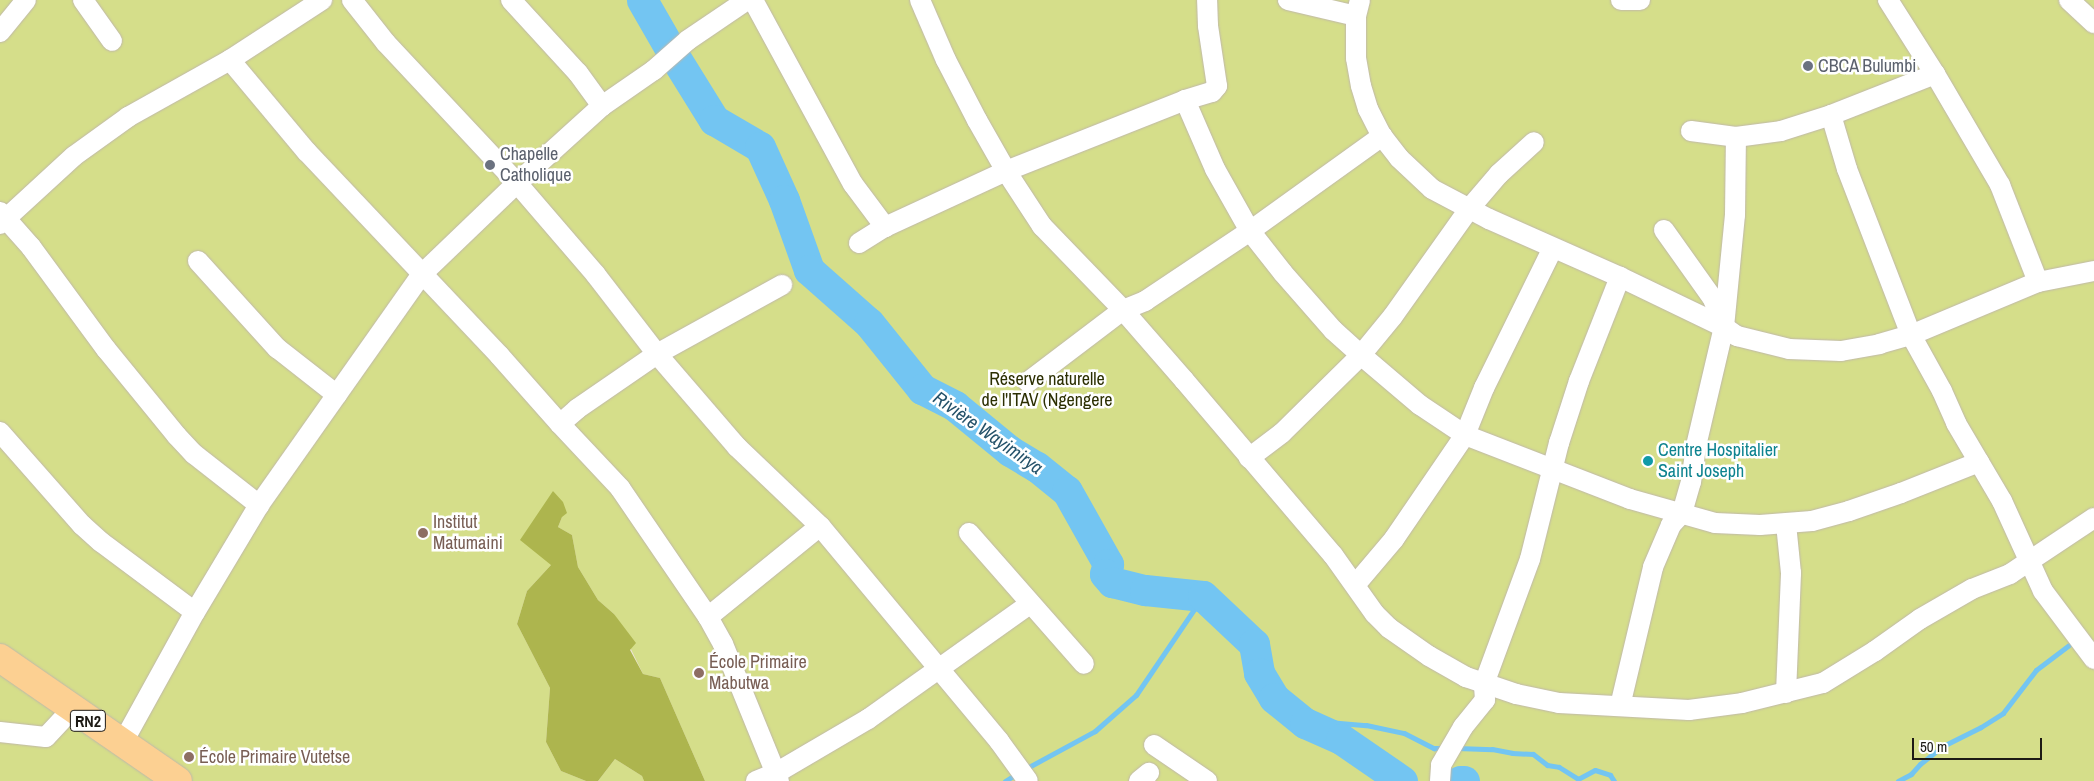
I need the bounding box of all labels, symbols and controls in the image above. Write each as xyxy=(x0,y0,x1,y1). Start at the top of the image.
place label: CBCA Bulumbi xyxy=(1818,55,1917,77)
marker: CBCA Bulumbi xyxy=(1802,60,1814,72)
place label: Chapelle Catholique xyxy=(500,144,571,186)
marker: Chapelle Catholique xyxy=(484,159,496,171)
park label: Réserve naturelle de l'ITAV (Ngengere xyxy=(981,369,1113,412)
water label: Rivière Wayimirya xyxy=(929,387,1047,479)
place label: Centre Hospitalier Saint Joseph xyxy=(1658,440,1778,482)
marker: Centre Hospitalier Saint Joseph xyxy=(1642,455,1654,467)
place label: Institut Matumaini xyxy=(433,512,503,554)
marker: Institut Matumaini xyxy=(417,527,429,539)
place label: École Primaire Mabutwa xyxy=(709,652,807,694)
marker: École Primaire Mabutwa xyxy=(693,667,705,679)
road number: RN2 xyxy=(69,708,107,734)
scale bar xyxy=(1914,728,2044,760)
text: 50 m xyxy=(1920,736,1947,757)
place label: École Primaire Vutetse xyxy=(199,746,350,768)
marker: École Primaire Vutetse xyxy=(183,751,195,763)

